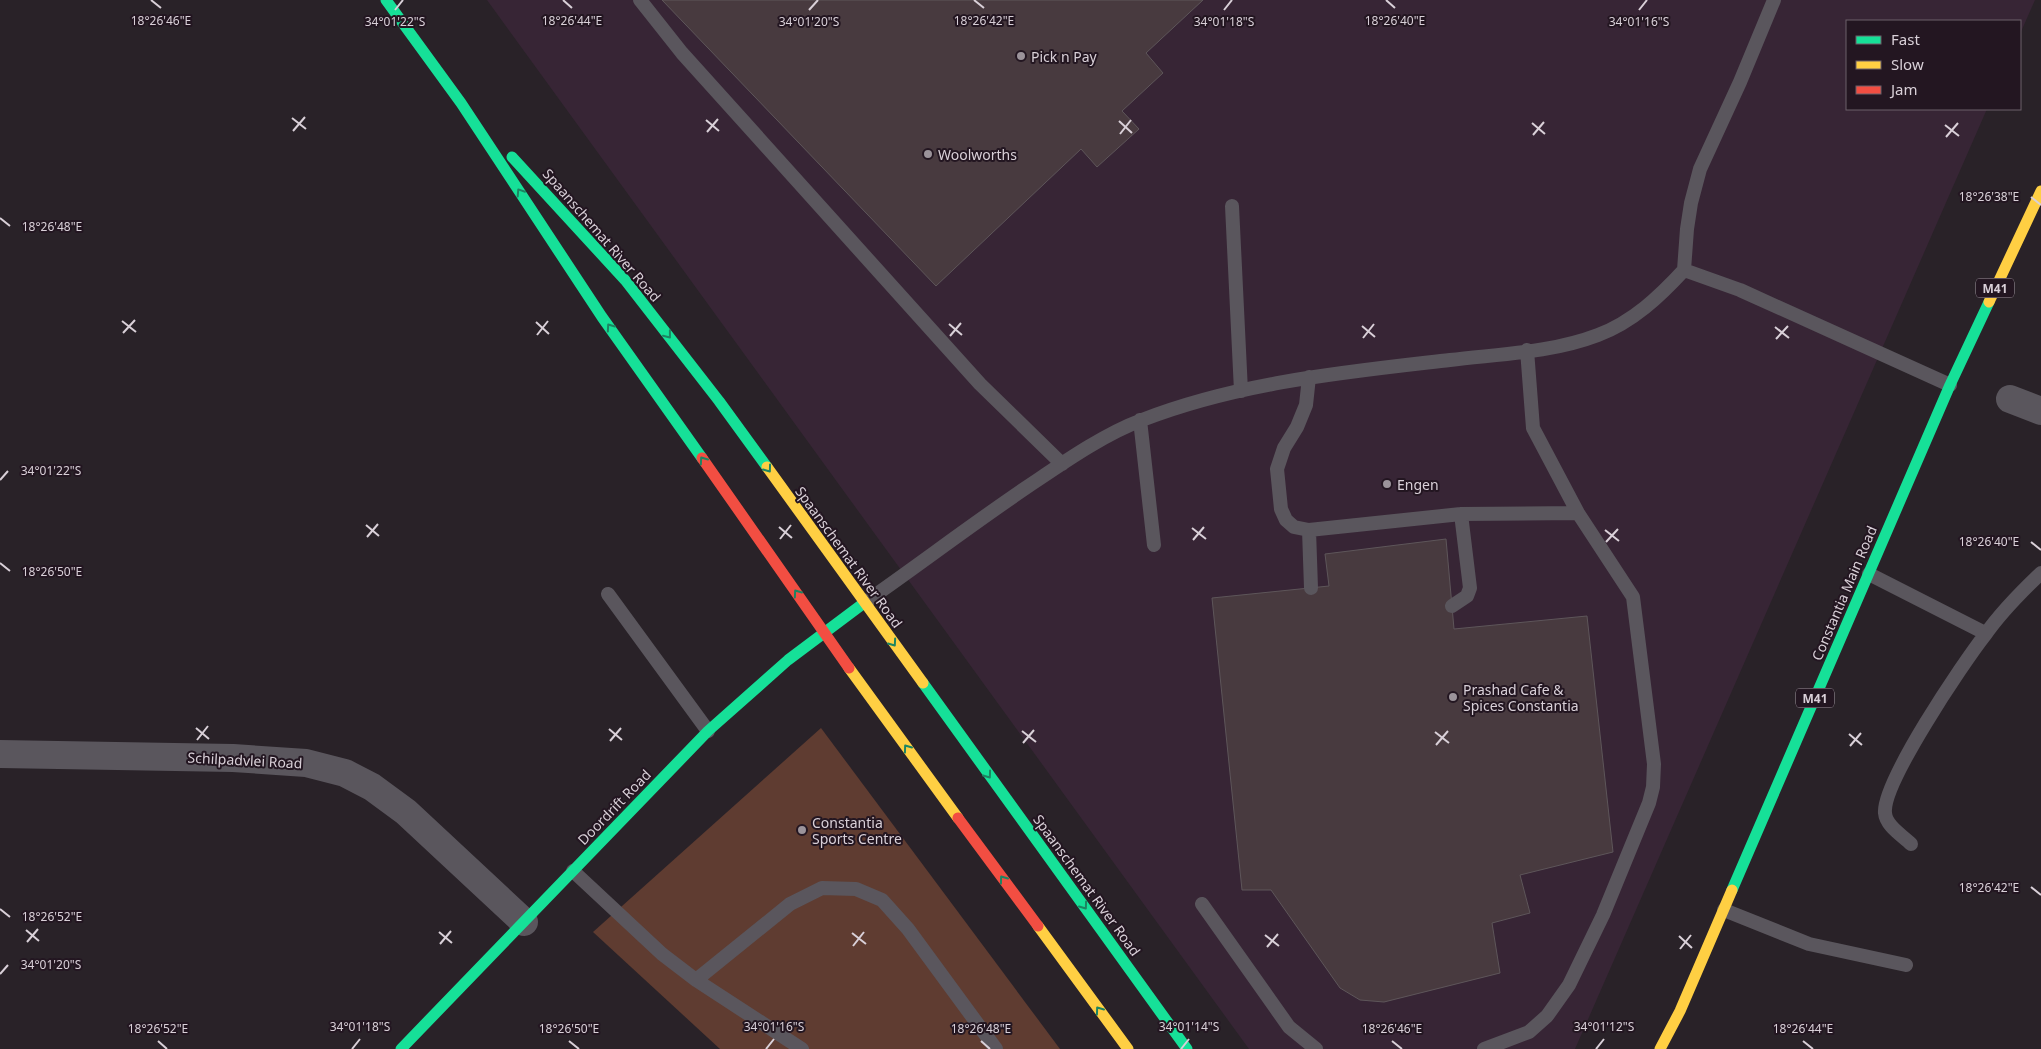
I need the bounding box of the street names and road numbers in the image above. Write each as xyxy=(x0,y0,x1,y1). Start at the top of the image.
street label: Spaanschemat River Road xyxy=(539,164,665,306)
road number: M41 xyxy=(1976,278,2014,298)
street label: Spaanschemat River Road xyxy=(791,482,907,632)
street label: Constantia Main Road xyxy=(1807,523,1881,663)
road number: M41 xyxy=(1796,688,1834,708)
street label: Schilpadvlei Road xyxy=(187,748,303,772)
street label: Doordrift Road xyxy=(573,765,655,849)
street label: Spaanschemat River Road xyxy=(1029,810,1145,960)

